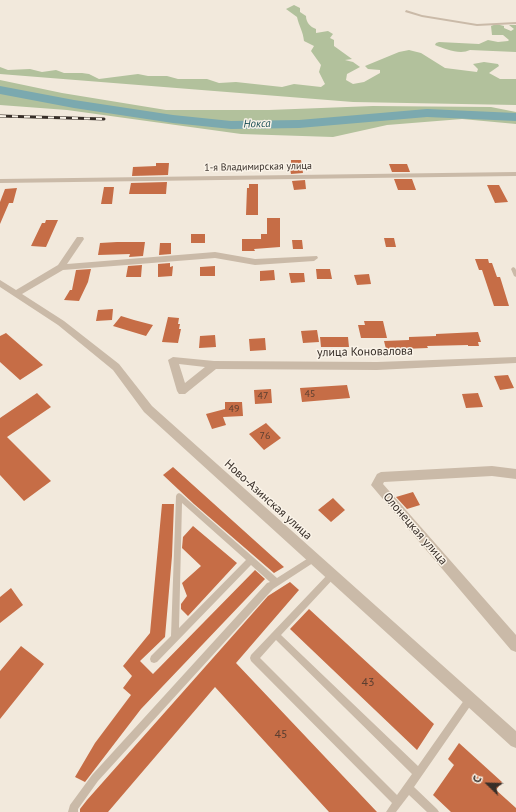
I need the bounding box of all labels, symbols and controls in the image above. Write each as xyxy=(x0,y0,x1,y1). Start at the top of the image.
water label: Нокса xyxy=(243,117,271,131)
street label: 1-я Владимирская улица xyxy=(204,160,312,174)
street label: улица Коновалова xyxy=(317,344,413,360)
house number: 45 xyxy=(305,388,315,400)
house number: 47 xyxy=(258,390,268,402)
house number: 49 xyxy=(229,403,239,415)
house number: 76 xyxy=(260,430,270,442)
street label: Ново-Азинская улица xyxy=(221,457,315,543)
street label: Олонецкая улица xyxy=(380,490,450,568)
house number: 43 xyxy=(361,676,375,690)
house number: 45 xyxy=(274,728,288,742)
north arrow xyxy=(468,764,508,804)
text: С xyxy=(469,774,485,785)

